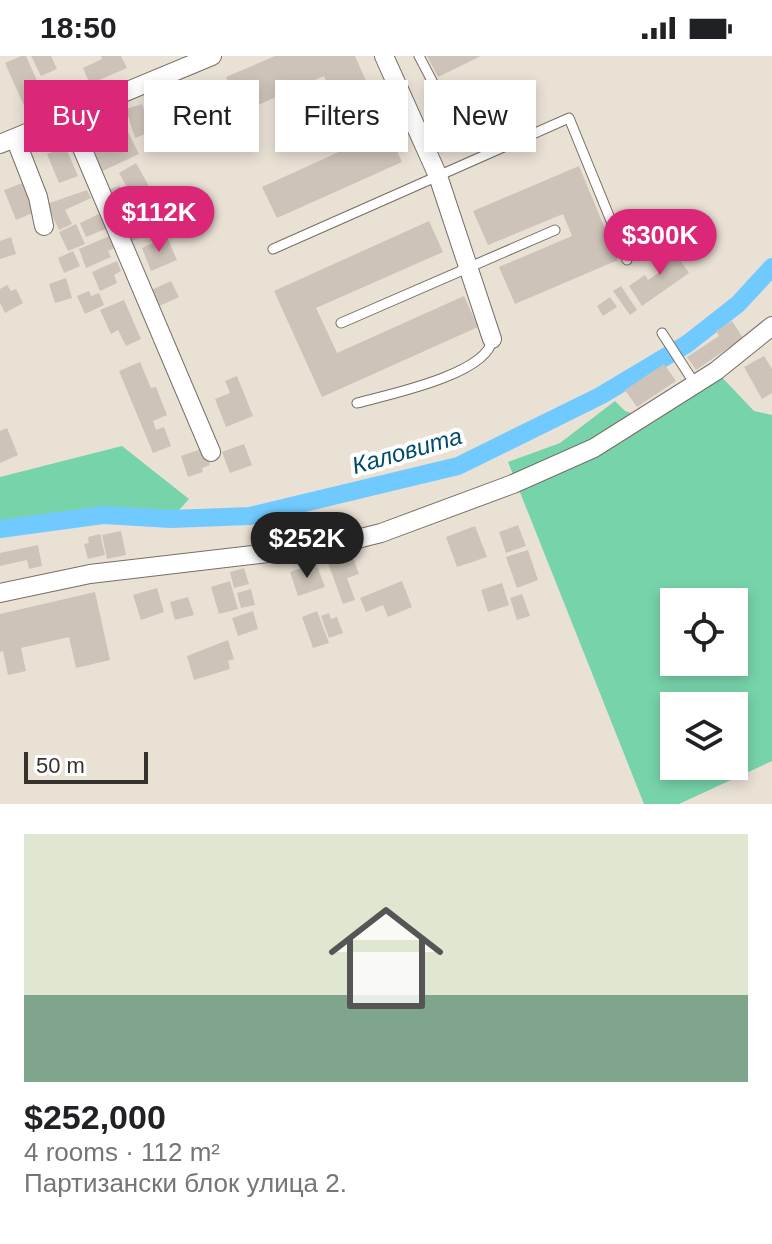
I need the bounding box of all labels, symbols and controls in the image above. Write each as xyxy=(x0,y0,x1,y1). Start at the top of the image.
text: 18:50 xyxy=(40,11,117,44)
chip: Buy xyxy=(24,80,128,152)
chip: Rent xyxy=(144,80,259,152)
chip: Filters xyxy=(275,80,408,152)
chip: New xyxy=(424,80,536,152)
pin: $112K xyxy=(103,186,215,254)
text: $112K xyxy=(121,197,197,227)
pin: $300K xyxy=(604,209,716,277)
text: $300K xyxy=(622,220,698,250)
water label: Каловита xyxy=(349,422,465,479)
pin: $252K xyxy=(251,512,363,580)
text: $252K xyxy=(269,523,345,553)
map controls xyxy=(660,588,748,780)
button: locate xyxy=(660,588,748,676)
button: layers xyxy=(660,692,748,780)
scale bar xyxy=(24,748,148,784)
text: 50 m xyxy=(36,753,85,778)
icon: home xyxy=(314,886,458,1030)
text: $252,000 xyxy=(24,1098,166,1136)
text: 4 rooms · 112 m² xyxy=(24,1137,220,1167)
text: Партизански блок улица 2. xyxy=(24,1168,347,1198)

